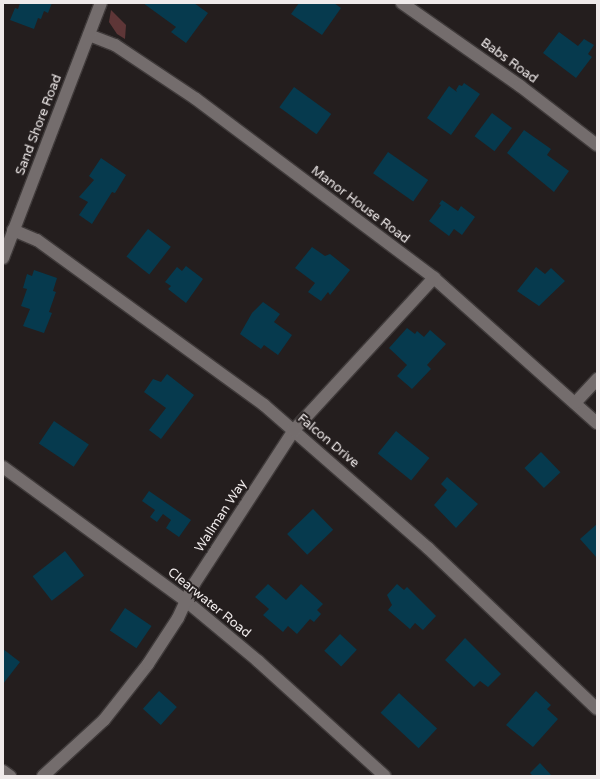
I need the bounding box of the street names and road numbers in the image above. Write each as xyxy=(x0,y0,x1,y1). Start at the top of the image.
street label: Babs Road xyxy=(477,35,541,87)
street label: Sand Shore Road xyxy=(13,72,65,178)
street label: Manor House Road xyxy=(308,163,412,247)
street label: Falcon Drive xyxy=(294,411,362,471)
street label: Wallman Way xyxy=(192,477,250,555)
street label: Clearwater Road xyxy=(164,565,254,641)

